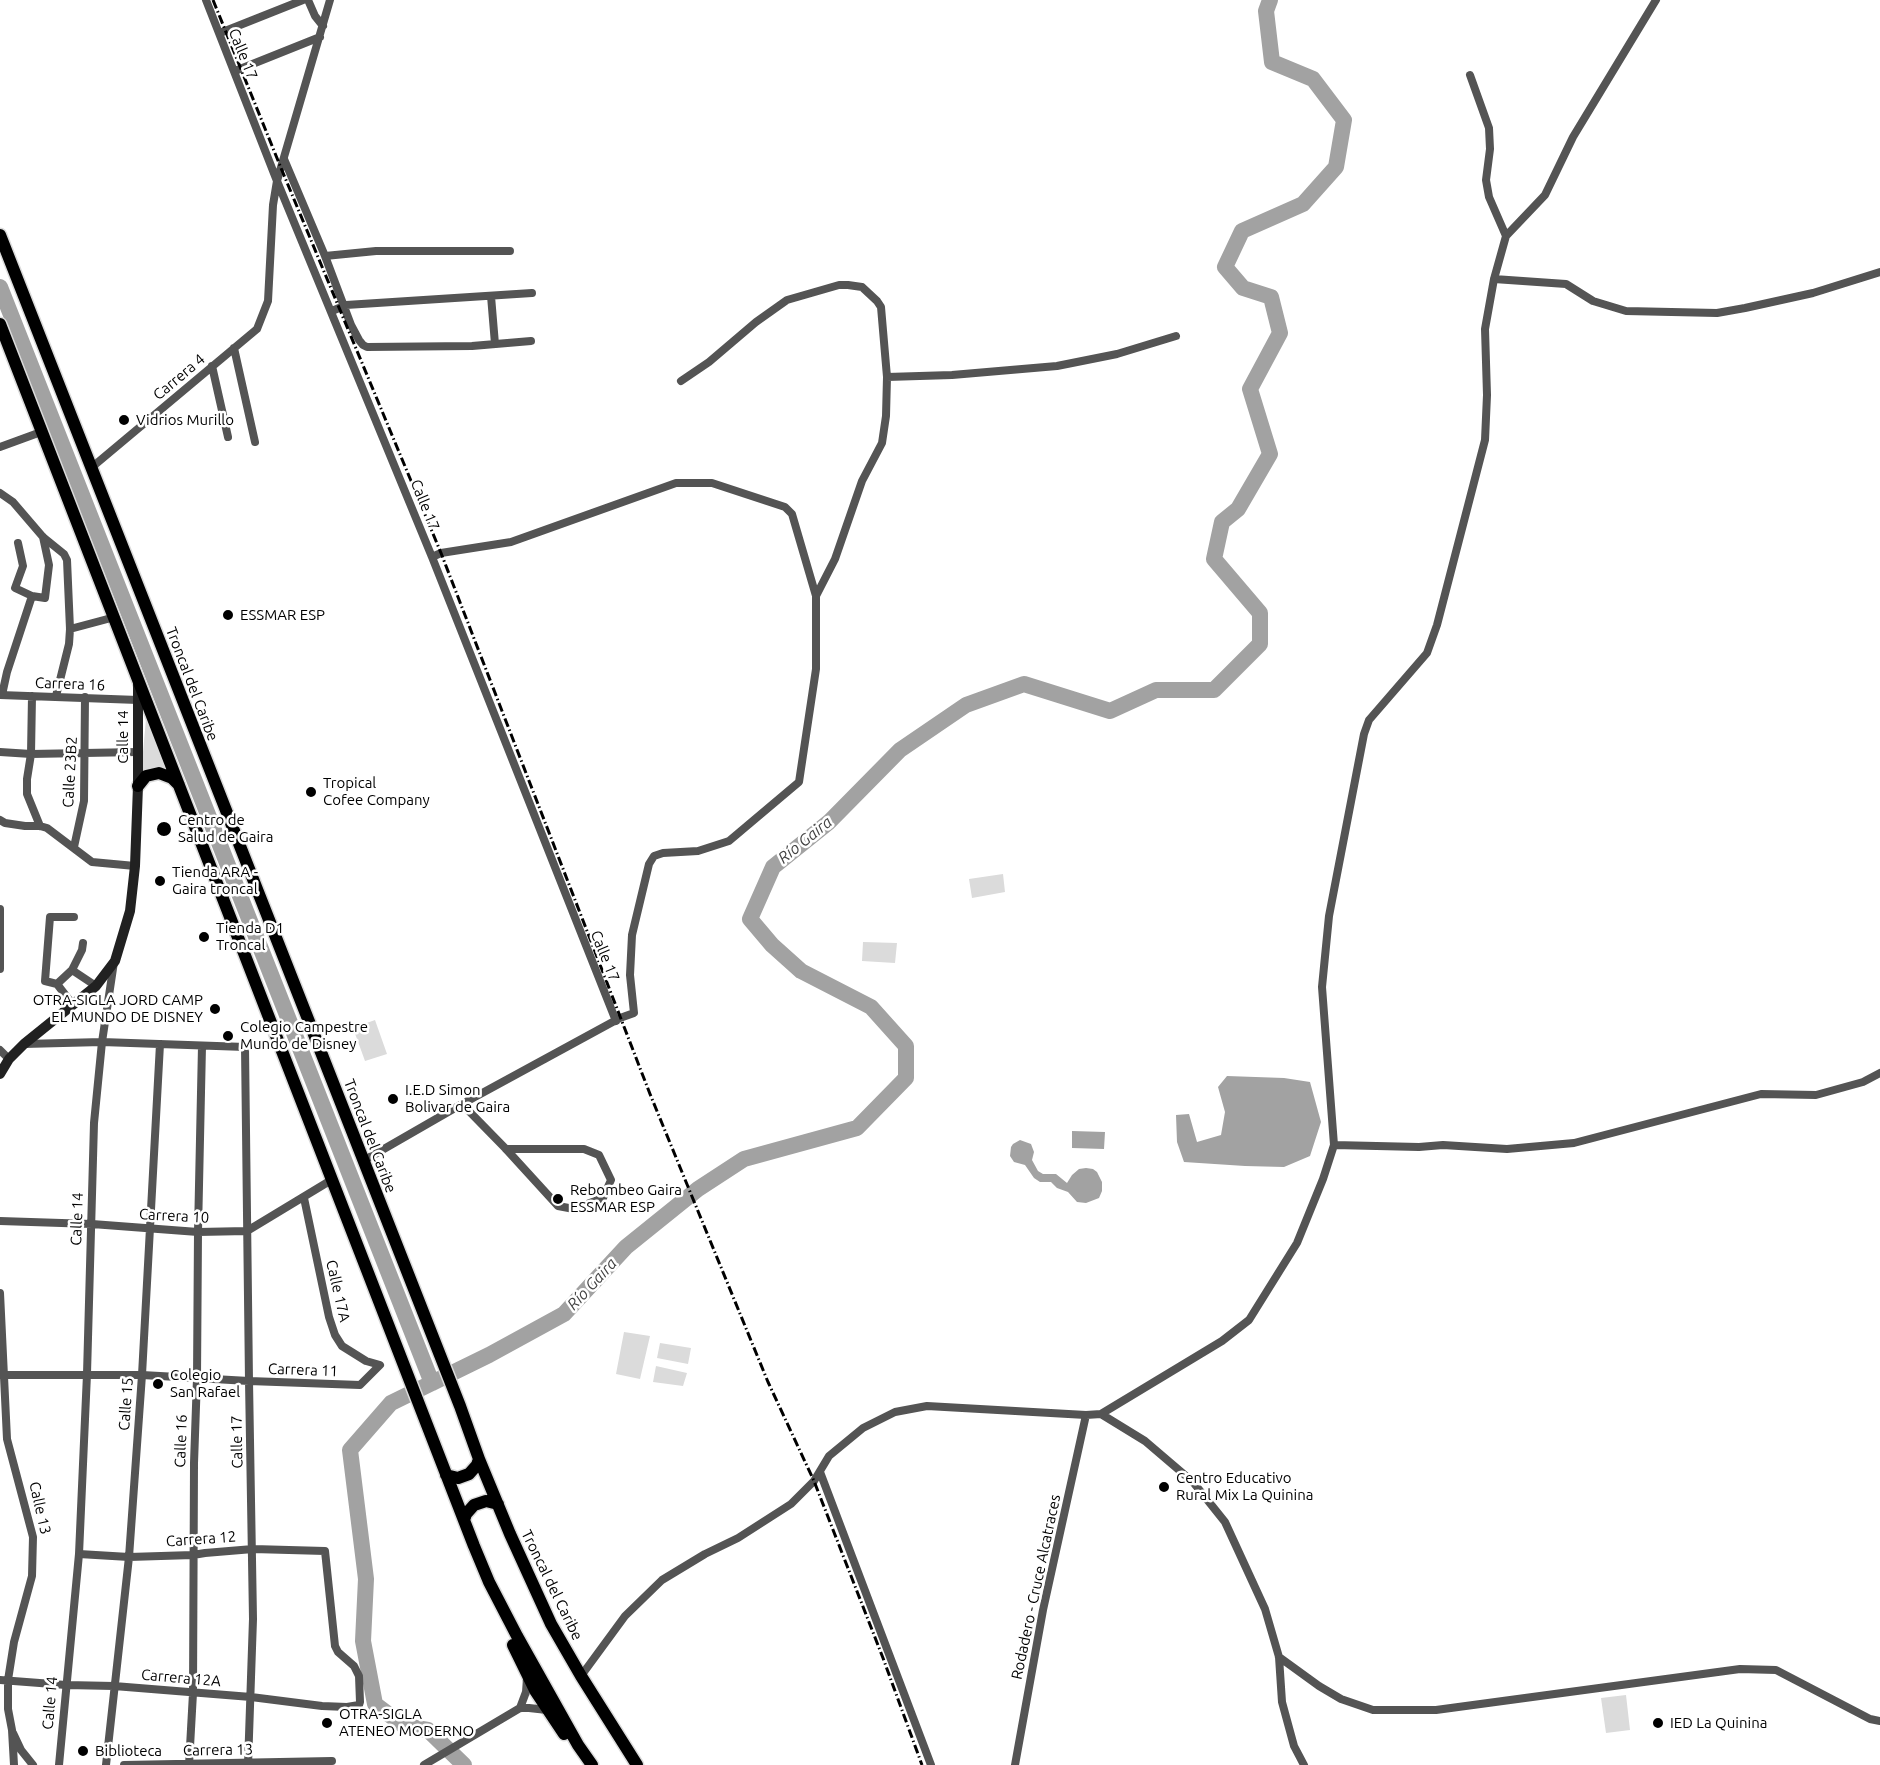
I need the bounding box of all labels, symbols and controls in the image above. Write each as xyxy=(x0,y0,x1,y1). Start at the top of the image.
street label: Calle 17 xyxy=(225,26,261,82)
street label: Carrera 4 xyxy=(150,350,208,404)
place label: Vidrios Murillo xyxy=(136,411,234,429)
marker: Vidrios Murillo xyxy=(117,413,131,427)
street label: Calle 17 xyxy=(407,477,443,533)
place label: ESSMAR ESP xyxy=(240,606,325,624)
marker: ESSMAR ESP xyxy=(221,608,235,622)
street label: Troncal del Caribe xyxy=(162,624,222,744)
street label: Carrera 16 xyxy=(35,674,105,694)
street label: Calle 14 xyxy=(114,710,132,764)
street label: Calle 23B2 xyxy=(59,736,81,808)
place label: Tropical Cofee Company xyxy=(323,774,430,809)
marker: Tropical Cofee Company xyxy=(304,785,318,799)
place label: Centro de Salud de Gaira xyxy=(178,811,273,846)
water label: Río Gaira xyxy=(774,812,836,868)
marker: Centro de Salud de Gaira xyxy=(155,820,173,838)
place label: Tienda ARA - Gaira troncal xyxy=(172,863,258,898)
marker: Tienda ARA - Gaira troncal xyxy=(153,874,167,888)
place label: Tienda D1 Troncal xyxy=(216,919,284,954)
street label: Calle 17 xyxy=(587,928,623,984)
marker: Tienda D1 Troncal xyxy=(197,930,211,944)
place label: OTRA-SIGLA JORD CAMP EL MUNDO DE DISNEY xyxy=(33,991,203,1026)
marker: OTRA-SIGLA JORD CAMP EL MUNDO DE DISNEY xyxy=(208,1002,222,1016)
place label: Colegio Campestre Mundo de Disney xyxy=(240,1018,368,1053)
marker: Colegio Campestre Mundo de Disney xyxy=(221,1029,235,1043)
street label: Troncal del Caribe xyxy=(340,1076,400,1196)
place label: I.E.D Simon Bolivar de Gaira xyxy=(405,1081,510,1116)
marker: I.E.D Simon Bolivar de Gaira xyxy=(386,1092,400,1106)
place label: Rebombeo Gaira ESSMAR ESP xyxy=(570,1181,682,1216)
street label: Calle 14 xyxy=(67,1192,87,1246)
marker: Rebombeo Gaira ESSMAR ESP xyxy=(551,1192,565,1206)
street label: Carrera 10 xyxy=(138,1205,210,1227)
water label: Río Gaira xyxy=(563,1254,621,1314)
street label: Calle 17A xyxy=(322,1258,354,1324)
street label: Carrera 11 xyxy=(268,1360,338,1380)
place label: Colegio San Rafael xyxy=(170,1366,240,1401)
street label: Calle 15 xyxy=(115,1377,137,1431)
marker: Colegio San Rafael xyxy=(151,1377,165,1391)
street label: Calle 16 xyxy=(171,1414,191,1468)
street label: Calle 17 xyxy=(228,1415,246,1469)
place label: Centro Educativo Rural Mix La Quinina xyxy=(1176,1469,1313,1504)
street label: Calle 13 xyxy=(25,1480,55,1536)
marker: Centro Educativo Rural Mix La Quinina xyxy=(1157,1480,1171,1494)
street label: Rodadero - Cruce Alcatraces xyxy=(1008,1493,1064,1681)
street label: Troncal del Caribe xyxy=(517,1527,587,1643)
street label: Carrera 12 xyxy=(165,1528,237,1550)
street label: Carrera 12A xyxy=(140,1666,222,1690)
street label: Calle 14 xyxy=(39,1676,61,1730)
place label: OTRA-SIGLA ATENEO MODERNO xyxy=(339,1705,474,1740)
place label: IED La Quinina xyxy=(1670,1714,1767,1732)
marker: OTRA-SIGLA ATENEO MODERNO xyxy=(320,1716,334,1730)
marker: IED La Quinina xyxy=(1651,1716,1665,1730)
street label: Carrera 13 xyxy=(183,1740,253,1760)
place label: Biblioteca xyxy=(95,1742,162,1760)
marker: Biblioteca xyxy=(76,1744,90,1758)

